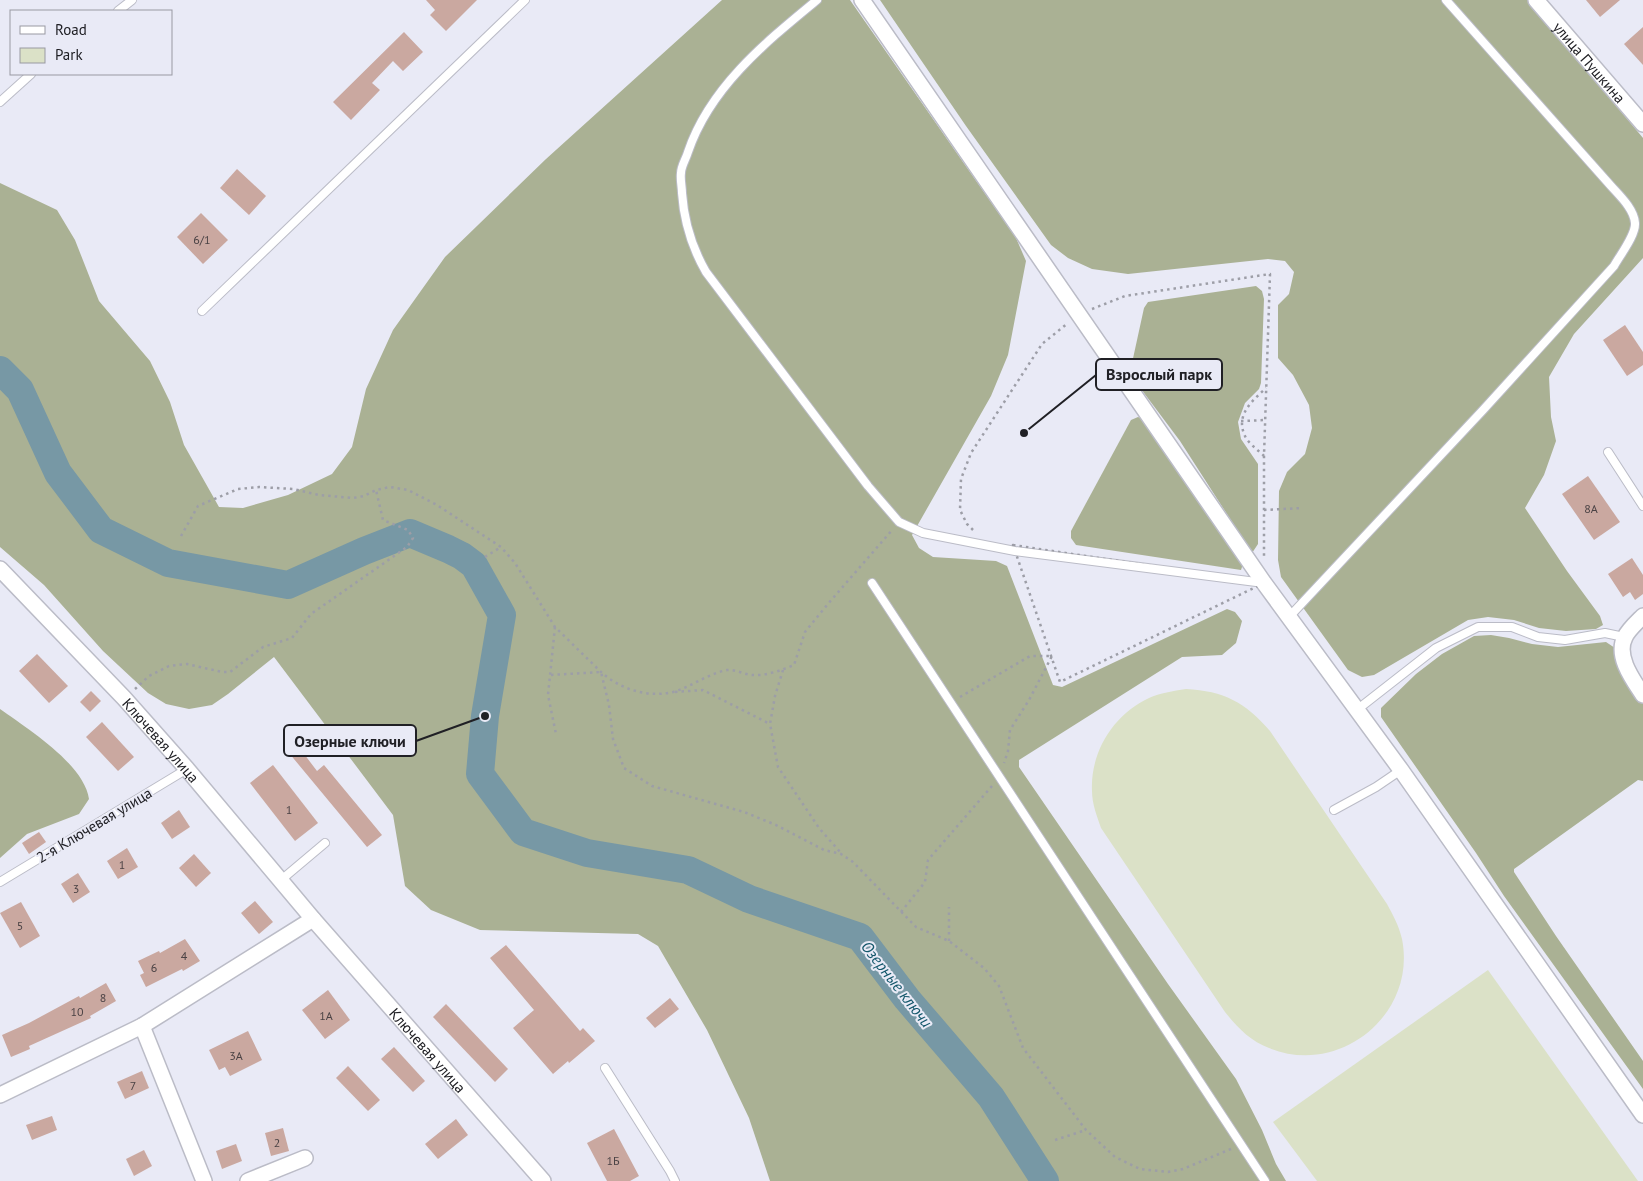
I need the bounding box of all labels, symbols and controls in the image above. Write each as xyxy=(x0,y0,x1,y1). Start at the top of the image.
legend xyxy=(10,10,172,75)
street label: улица Пушкина xyxy=(1549,18,1630,107)
text: Road xyxy=(55,20,87,39)
text: Park xyxy=(55,45,83,64)
house number: 6/1 xyxy=(193,232,211,247)
callout: Взрослый парк xyxy=(1096,359,1222,390)
text: Взрослый парк xyxy=(1106,364,1212,384)
house number: 8А xyxy=(1584,501,1598,516)
street label: Ключевая улица xyxy=(119,694,204,786)
callout: Озерные ключи xyxy=(284,725,416,756)
text: Озерные ключи xyxy=(294,731,406,751)
street label: 2-я Ключевая улица xyxy=(33,783,155,867)
house number: 1 xyxy=(286,802,292,817)
house number: 1 xyxy=(119,857,125,872)
house number: 3 xyxy=(73,881,79,896)
house number: 5 xyxy=(17,918,23,933)
water label: Озерные ключи xyxy=(857,937,937,1031)
house number: 4 xyxy=(181,948,188,963)
house number: 6 xyxy=(151,960,157,975)
house number: 8 xyxy=(100,990,106,1005)
house number: 10 xyxy=(70,1004,84,1019)
street label: Ключевая улица xyxy=(386,1004,470,1096)
house number: 1А xyxy=(319,1008,333,1023)
house number: 3А xyxy=(229,1048,243,1063)
house number: 7 xyxy=(130,1078,136,1093)
house number: 2 xyxy=(274,1135,280,1150)
house number: 1Б xyxy=(606,1153,620,1168)

